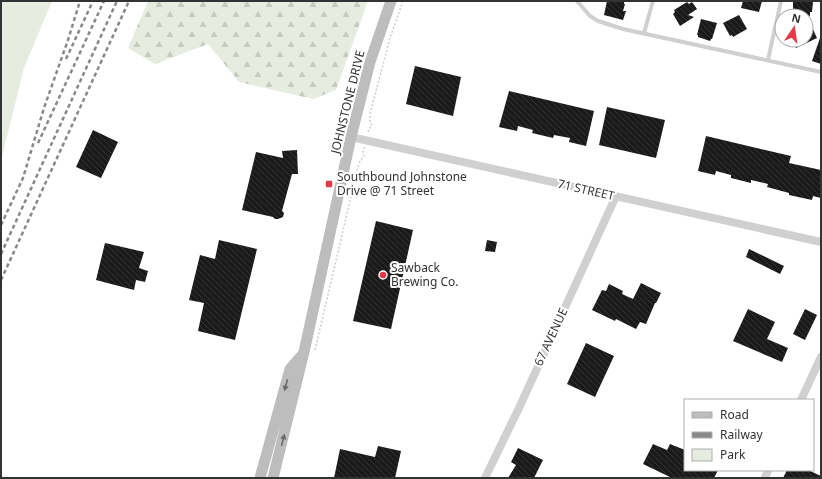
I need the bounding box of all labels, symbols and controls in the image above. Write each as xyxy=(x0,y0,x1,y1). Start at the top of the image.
north arrow xyxy=(774,8,814,48)
text: N xyxy=(790,9,802,26)
street label: JOHNSTONE DRIVE xyxy=(326,48,369,156)
place label: Southbound Johnstone Drive @ 71 Street xyxy=(337,168,467,199)
street label: 71 STREET xyxy=(556,175,616,204)
marker: Southbound Johnstone Drive @ 71 Street xyxy=(324,179,334,189)
place label: Sawback Brewing Co. xyxy=(391,259,459,290)
marker: Sawback Brewing Co. xyxy=(378,270,388,280)
street label: 67 AVENUE xyxy=(530,305,571,369)
one-way arrow xyxy=(282,379,288,391)
legend xyxy=(684,399,814,471)
text: Road xyxy=(720,406,749,423)
text: Railway xyxy=(720,426,764,443)
one-way arrow xyxy=(280,434,286,446)
text: Park xyxy=(720,446,746,463)

